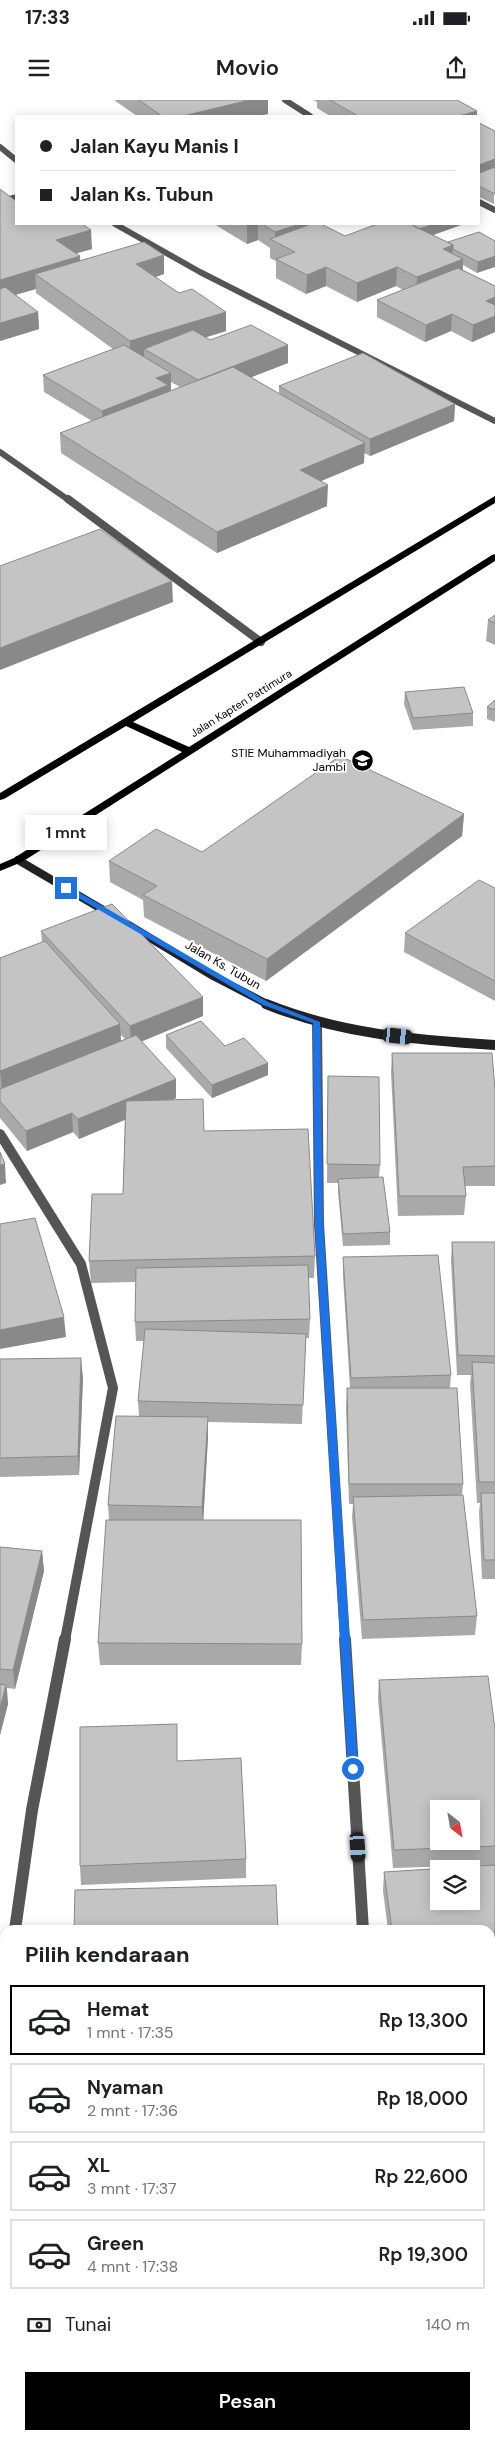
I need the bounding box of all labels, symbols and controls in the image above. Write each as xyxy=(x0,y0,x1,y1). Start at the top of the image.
text: 17:33 xyxy=(25,5,70,30)
text: Movio xyxy=(216,53,279,82)
icon: menu xyxy=(25,54,53,82)
icon: share xyxy=(442,54,470,82)
text: Jalan Kayu Manis I xyxy=(70,134,239,159)
text: Jalan Ks. Tubun xyxy=(70,182,213,207)
street label: Jalan Kapten Pattimura xyxy=(188,666,294,740)
place label: STIE Muhammadiyah Jambi xyxy=(231,745,346,775)
school or university icon: STIE Muhammadiyah Jambi xyxy=(350,748,374,772)
callout: 1 mnt xyxy=(25,816,107,850)
text: 1 mnt xyxy=(46,822,86,843)
route end xyxy=(55,877,77,899)
street label: Jalan Ks. Tubun xyxy=(182,937,264,993)
car xyxy=(382,1027,413,1045)
route start xyxy=(342,1758,364,1780)
north arrow xyxy=(430,1800,480,1850)
map controls xyxy=(430,1800,480,1910)
car xyxy=(349,1832,366,1862)
button: layers xyxy=(430,1860,480,1910)
text: Pilih kendaraan xyxy=(25,1940,189,1969)
text: Hemat xyxy=(87,1997,149,2022)
icon: car xyxy=(27,1998,72,2043)
text: Rp 13,300 xyxy=(379,2008,468,2033)
text: 1 mnt · 17:35 xyxy=(87,2022,174,2043)
text: Nyaman xyxy=(87,2075,163,2100)
icon: car xyxy=(27,2076,72,2121)
text: Rp 18,000 xyxy=(377,2086,468,2111)
text: 2 mnt · 17:36 xyxy=(87,2100,178,2121)
text: XL xyxy=(87,2153,110,2178)
icon: car xyxy=(27,2154,72,2199)
text: Rp 22,600 xyxy=(375,2164,468,2189)
text: 3 mnt · 17:37 xyxy=(87,2178,177,2199)
text: Green xyxy=(87,2231,144,2256)
icon: car xyxy=(27,2232,72,2277)
text: Rp 19,300 xyxy=(378,2242,468,2267)
text: 4 mnt · 17:38 xyxy=(87,2256,178,2277)
icon: cash xyxy=(25,2311,53,2339)
text: Tunai xyxy=(65,2312,111,2337)
text: 140 m xyxy=(426,2314,470,2335)
button: Pesan xyxy=(25,2372,470,2430)

